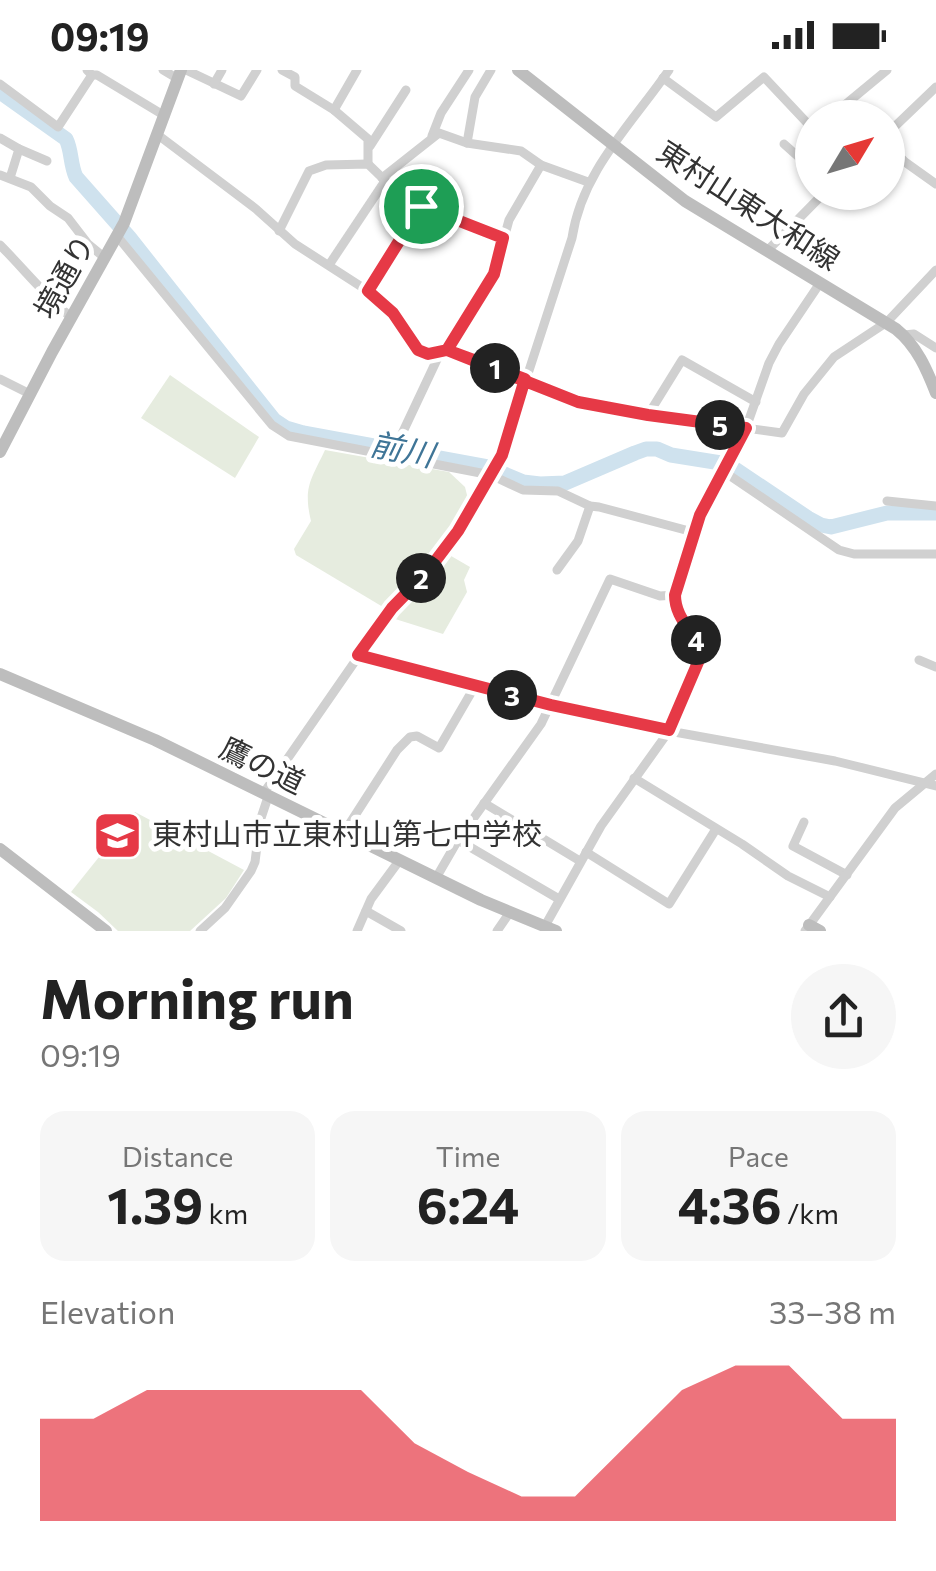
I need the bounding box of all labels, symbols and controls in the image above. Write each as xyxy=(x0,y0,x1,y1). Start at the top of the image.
text: 09:19 xyxy=(50,12,149,59)
north arrow xyxy=(795,100,905,210)
map controls xyxy=(795,100,905,210)
street label: 東村山東大和線 xyxy=(651,131,847,277)
pin xyxy=(379,164,464,249)
icon: arrive xyxy=(394,179,449,234)
street label: 境通り xyxy=(25,227,101,324)
pin: 1 xyxy=(470,343,520,393)
text: 1 xyxy=(489,351,501,385)
pin: 5 xyxy=(695,400,745,450)
text: 5 xyxy=(712,408,728,442)
water label: 前川 xyxy=(367,422,441,474)
pin: 2 xyxy=(396,553,446,603)
text: 2 xyxy=(413,561,429,595)
pin: 4 xyxy=(671,615,721,665)
text: 4 xyxy=(687,623,705,657)
pin: 3 xyxy=(487,670,537,720)
text: 3 xyxy=(504,678,520,712)
street label: 鷹の道 xyxy=(215,727,312,800)
school or university icon: 東村山市立東村山第七中学校 xyxy=(91,809,143,861)
place label: 東村山市立東村山第七中学校 xyxy=(152,814,542,851)
text: Morning run xyxy=(40,963,354,1030)
button: share xyxy=(791,964,896,1069)
text: 09:19 xyxy=(40,1034,121,1074)
text: Distance xyxy=(122,1139,233,1173)
text: Time xyxy=(436,1139,500,1173)
text: Pace xyxy=(728,1139,789,1173)
text: 1.39 xyxy=(107,1173,203,1234)
text: 6:24 xyxy=(417,1173,519,1234)
text: 4:36 xyxy=(678,1173,782,1234)
text: km xyxy=(203,1196,248,1230)
text: /km xyxy=(782,1196,839,1230)
text: Elevation xyxy=(40,1291,175,1331)
text: 33–38 m xyxy=(769,1291,896,1331)

